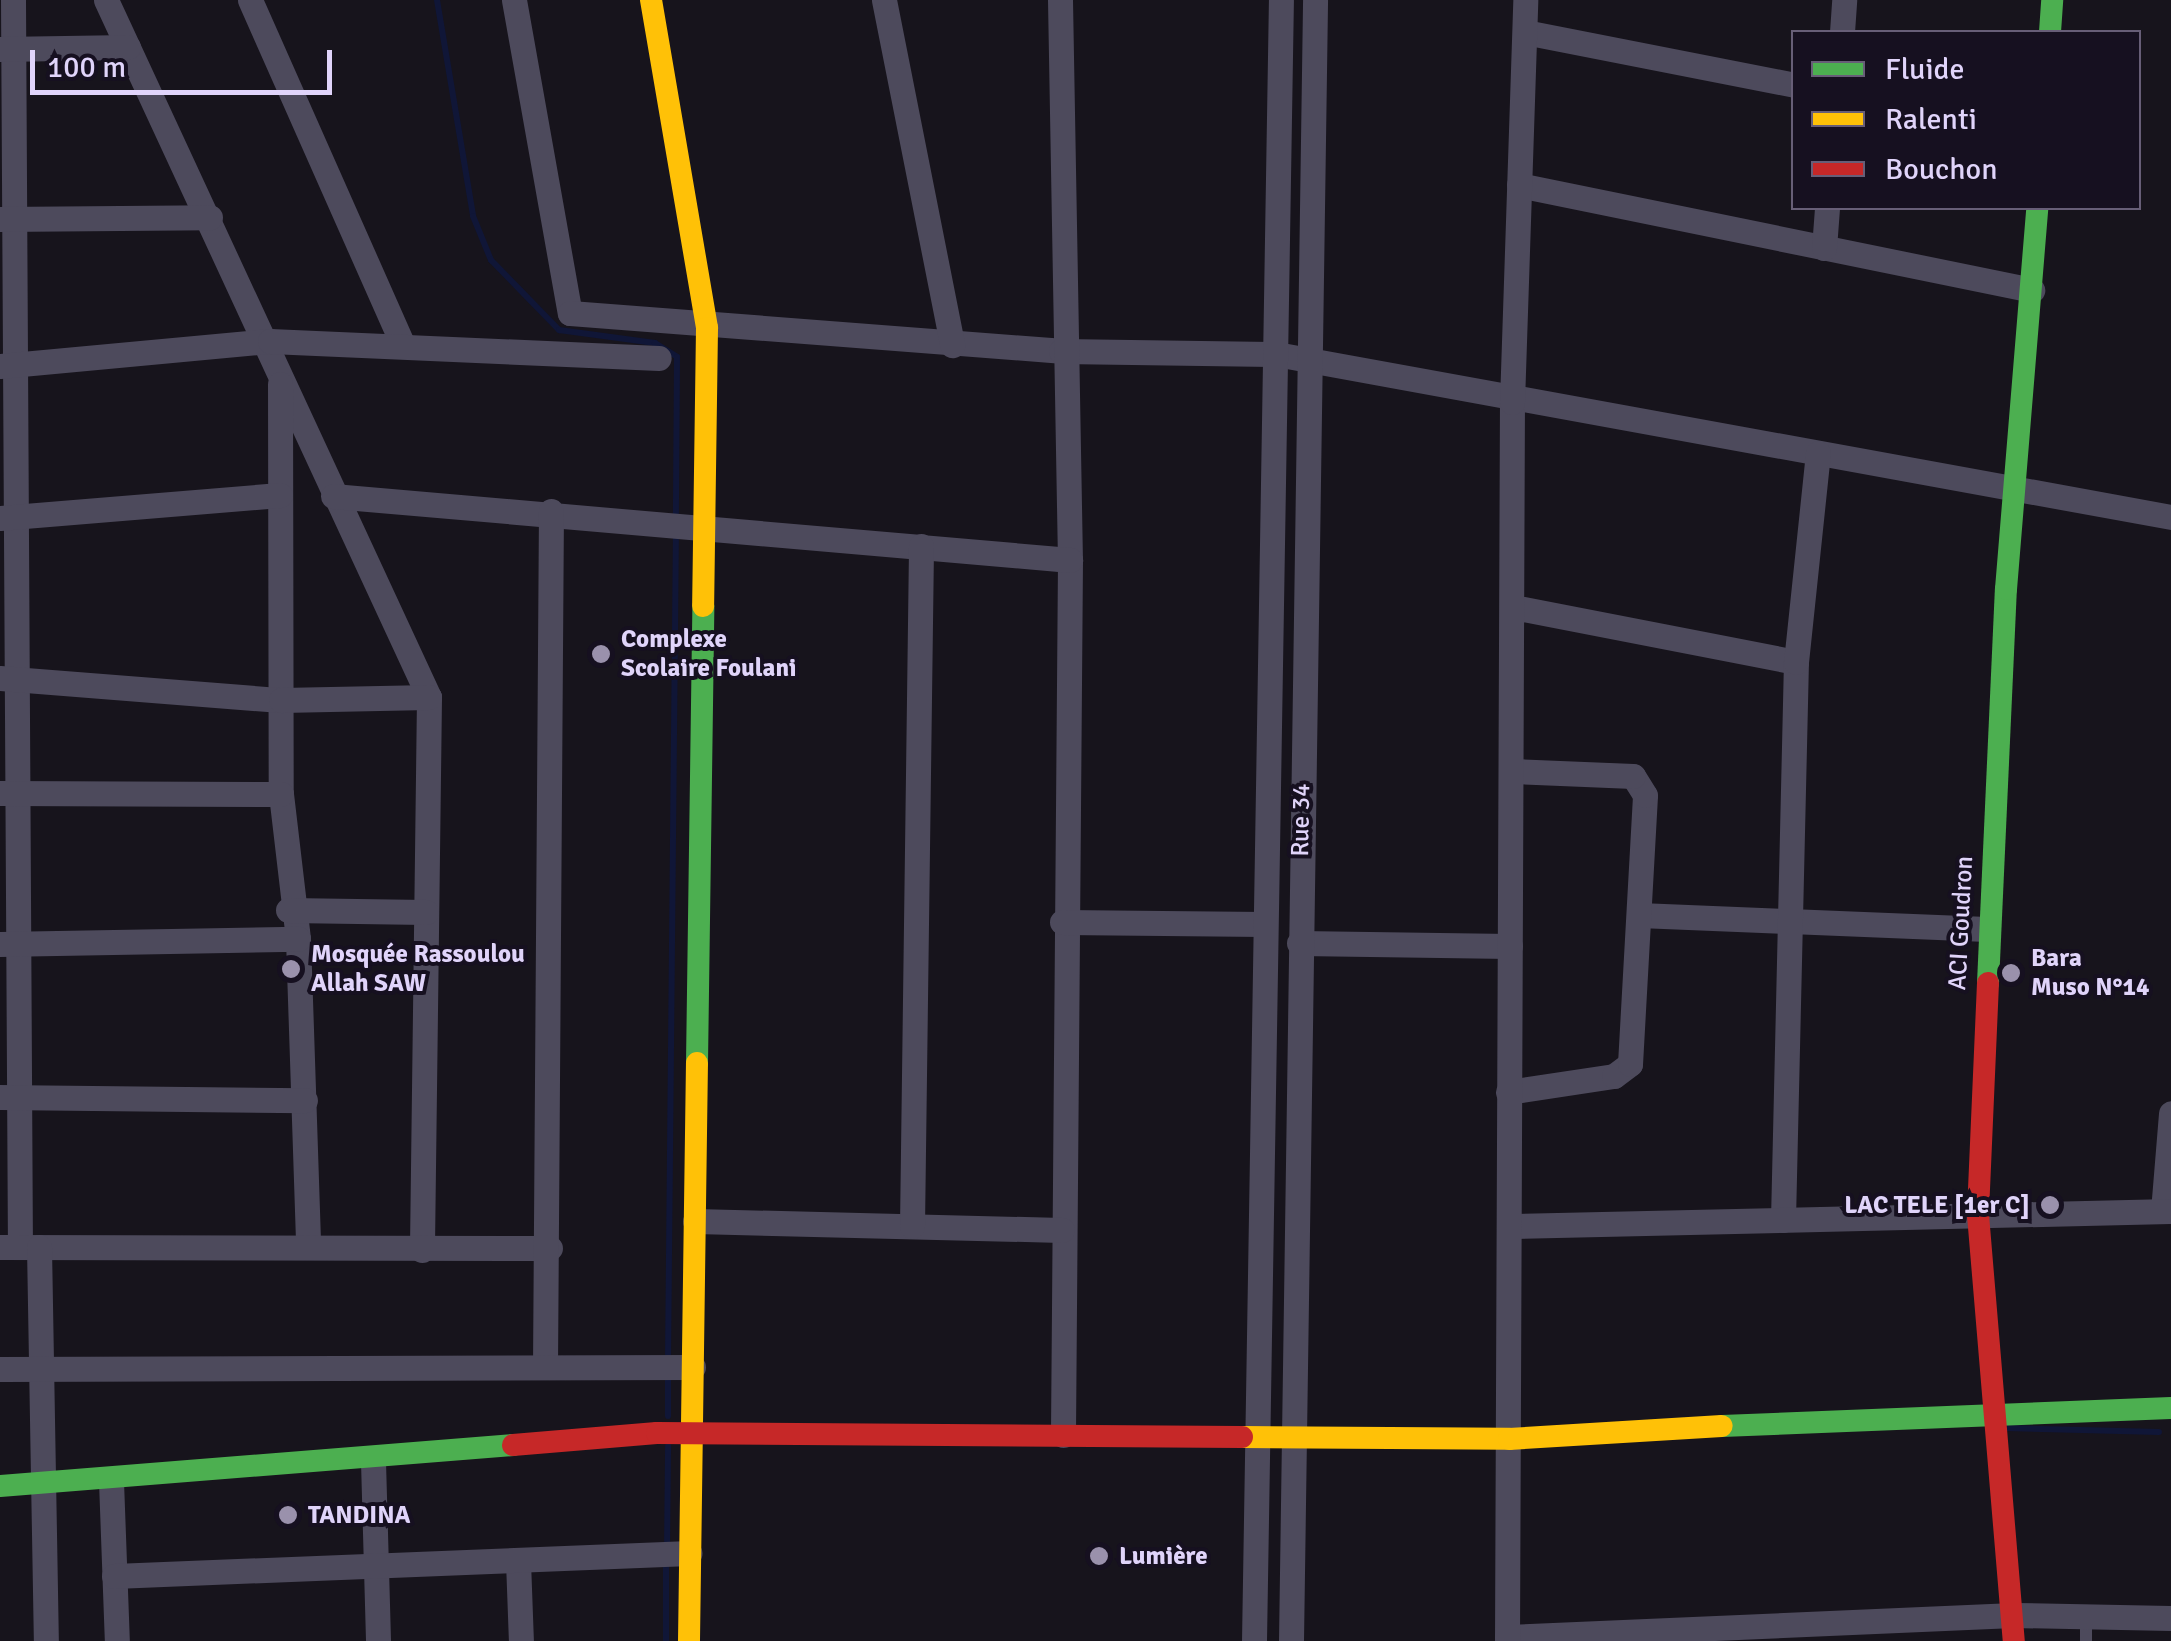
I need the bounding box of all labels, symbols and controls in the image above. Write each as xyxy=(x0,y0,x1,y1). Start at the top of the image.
scale bar xyxy=(35,30,338,92)
legend xyxy=(1791,30,2141,210)
text: 100 m xyxy=(47,49,126,86)
text: Fluide xyxy=(1885,51,1964,88)
text: Ralenti xyxy=(1885,101,1977,138)
text: Bouchon xyxy=(1885,151,1998,188)
place label: Complexe Scolaire Foulani xyxy=(621,625,797,684)
marker: Complexe Scolaire Foulani xyxy=(590,643,612,665)
street label: Rue 34 xyxy=(1285,783,1317,857)
street label: ACI Goudron xyxy=(1943,855,1979,991)
place label: Mosquée Rassoulou Allah SAW xyxy=(311,940,525,999)
place label: Bara Muso N°14 xyxy=(2031,944,2150,1003)
marker: Mosquée Rassoulou Allah SAW xyxy=(280,958,302,980)
marker: Bara Muso N°14 xyxy=(2000,962,2022,984)
place label: LAC TELE [1er C] xyxy=(1844,1190,2030,1220)
marker: LAC TELE [1er C] xyxy=(2039,1194,2061,1216)
place label: TANDINA xyxy=(308,1500,410,1530)
marker: TANDINA xyxy=(277,1504,299,1526)
place label: Lumière xyxy=(1119,1541,1208,1571)
marker: Lumière xyxy=(1088,1545,1110,1567)

